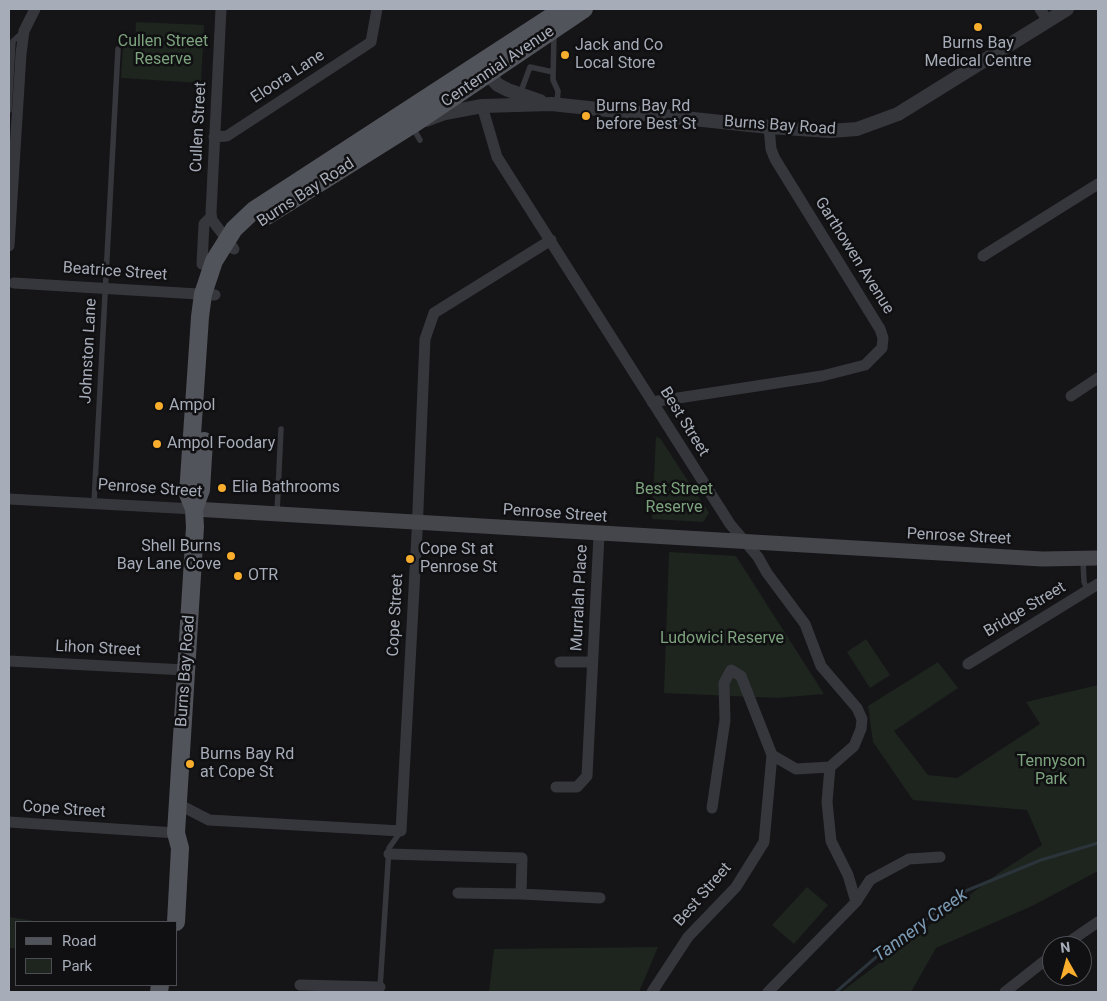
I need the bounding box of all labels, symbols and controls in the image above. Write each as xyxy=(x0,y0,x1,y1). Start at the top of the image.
marker: Burns Bay Medical Centre xyxy=(972,21,984,33)
street label: Centennial Avenue xyxy=(438,22,558,112)
park label: Cullen Street Reserve xyxy=(118,32,208,70)
place label: Burns Bay Medical Centre xyxy=(924,34,1032,72)
place label: Jack and Co Local Store xyxy=(575,36,663,74)
street label: Eloora Lane xyxy=(248,46,328,108)
marker: Jack and Co Local Store xyxy=(559,49,571,61)
street label: Cullen Street xyxy=(187,81,211,173)
place label: Burns Bay Rd before Best St xyxy=(596,97,697,135)
marker: Burns Bay Rd before Best St xyxy=(580,110,592,122)
street label: Burns Bay Road xyxy=(723,113,837,139)
street label: Burns Bay Road xyxy=(254,154,358,232)
street label: Garthowen Avenue xyxy=(810,194,898,318)
street label: Beatrice Street xyxy=(62,259,168,285)
street label: Johnston Lane xyxy=(77,298,101,404)
street label: Best Street xyxy=(655,384,713,460)
place label: Ampol xyxy=(169,396,215,416)
marker: Ampol xyxy=(153,400,165,412)
place label: Ampol Foodary xyxy=(167,434,275,454)
marker: Ampol Foodary xyxy=(151,438,163,450)
street label: Penrose Street xyxy=(97,476,203,502)
place label: Elia Bathrooms xyxy=(232,478,340,498)
park label: Best Street Reserve xyxy=(635,480,713,518)
marker: Elia Bathrooms xyxy=(216,482,228,494)
street label: Penrose Street xyxy=(502,501,608,527)
street label: Penrose Street xyxy=(906,525,1012,549)
place label: Shell Burns Bay Lane Cove xyxy=(117,537,221,575)
place label: Cope St at Penrose St xyxy=(420,540,497,578)
street label: Murralah Place xyxy=(568,544,592,652)
marker: Shell Burns Bay Lane Cove xyxy=(225,550,237,562)
marker: Cope St at Penrose St xyxy=(404,553,416,565)
place label: OTR xyxy=(248,566,278,586)
marker: OTR xyxy=(232,570,244,582)
street label: Cope Street xyxy=(384,573,408,657)
street label: Bridge Street xyxy=(981,578,1069,642)
street label: Burns Bay Road xyxy=(173,614,199,728)
park label: Ludowici Reserve xyxy=(660,629,784,649)
street label: Lihon Street xyxy=(55,637,141,661)
place label: Burns Bay Rd at Cope St xyxy=(200,745,294,783)
park label: Tennyson Park xyxy=(1017,752,1085,790)
marker: Burns Bay Rd at Cope St xyxy=(184,758,196,770)
street label: Cope Street xyxy=(22,798,106,822)
street label: Best Street xyxy=(670,859,736,931)
water label: Tannery Creek xyxy=(870,885,972,967)
legend xyxy=(15,921,178,986)
text: Road xyxy=(62,932,96,950)
north arrow xyxy=(1042,936,1092,986)
text: N xyxy=(1059,939,1071,956)
text: Park xyxy=(62,957,92,975)

